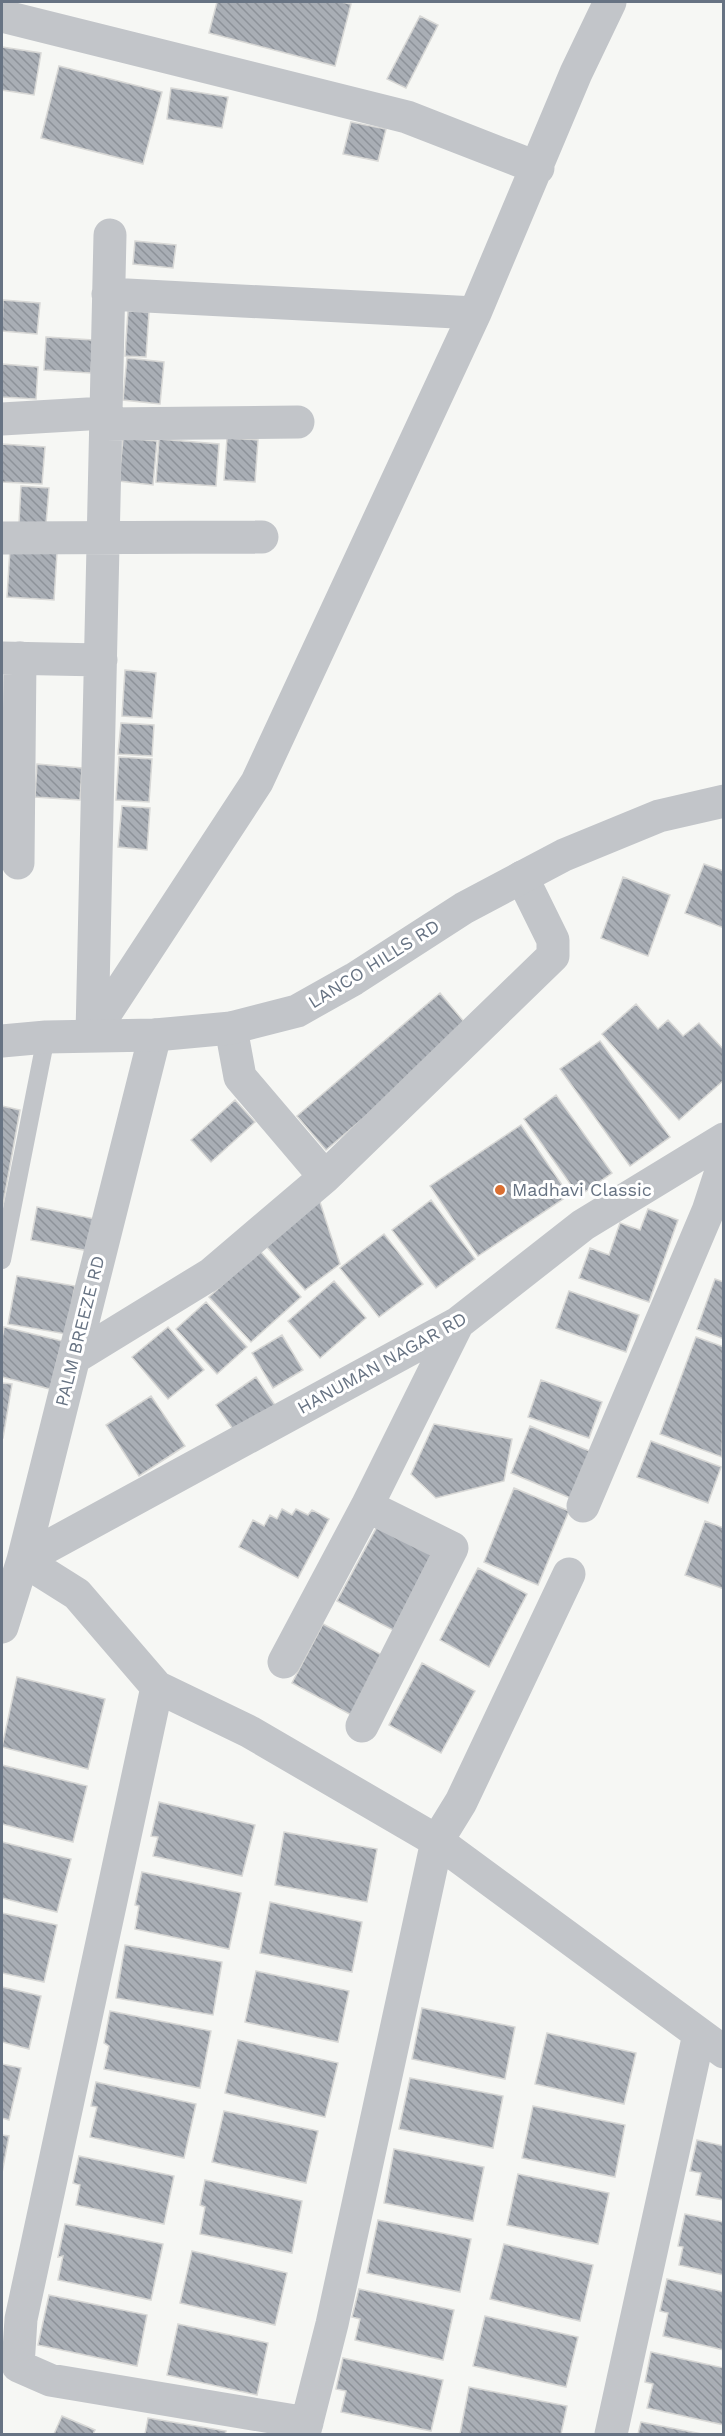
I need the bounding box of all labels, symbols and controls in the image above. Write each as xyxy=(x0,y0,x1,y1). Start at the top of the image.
street label: LANCO HILLS RD xyxy=(304,915,443,1012)
place label: Madhavi Classic xyxy=(512,1179,652,1200)
marker: Madhavi Classic xyxy=(493,1183,507,1197)
street label: PALM BREEZE RD xyxy=(51,1253,108,1409)
street label: HANUMAN NAGAR RD xyxy=(293,1307,470,1418)

